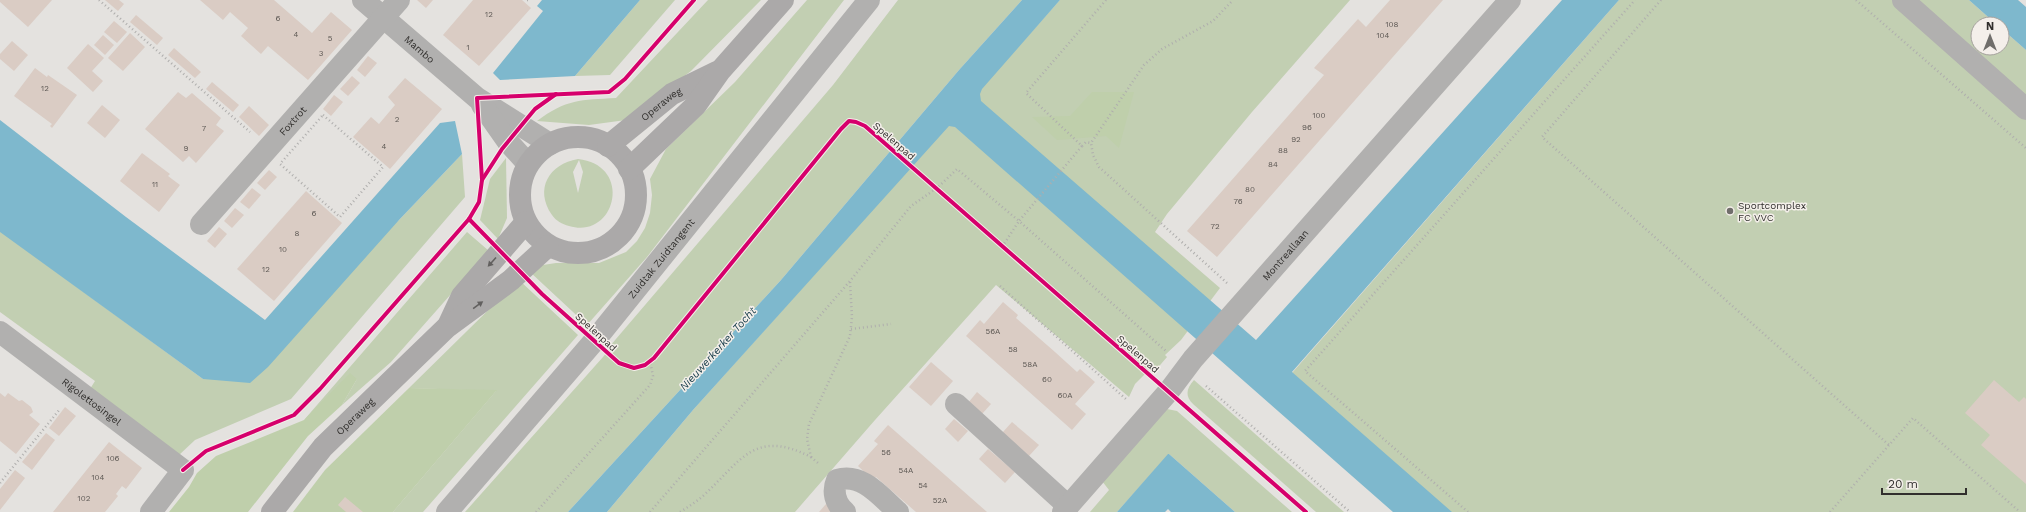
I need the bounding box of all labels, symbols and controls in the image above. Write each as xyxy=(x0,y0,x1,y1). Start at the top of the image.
house number: 12 xyxy=(485,10,493,19)
house number: 6 xyxy=(276,14,281,23)
north arrow xyxy=(1970,16,2010,56)
house number: 108 xyxy=(1385,20,1399,29)
text: N xyxy=(1986,20,1994,33)
house number: 4 xyxy=(294,30,299,39)
house number: 104 xyxy=(1377,31,1390,40)
street label: Mambo xyxy=(403,33,437,65)
house number: 5 xyxy=(328,34,333,43)
house number: 1 xyxy=(466,43,470,52)
house number: 3 xyxy=(319,49,324,58)
house number: 12 xyxy=(41,84,49,93)
street label: Operaweg xyxy=(639,85,684,123)
street label: Foxtrot xyxy=(277,103,309,137)
house number: 100 xyxy=(1312,111,1326,120)
house number: 2 xyxy=(395,115,400,124)
street label: Spelenpad xyxy=(871,120,917,162)
house number: 96 xyxy=(1302,123,1312,132)
house number: 7 xyxy=(202,124,207,133)
house number: 92 xyxy=(1291,135,1301,144)
house number: 4 xyxy=(382,142,387,151)
house number: 9 xyxy=(184,144,189,153)
house number: 88 xyxy=(1278,146,1288,155)
house number: 84 xyxy=(1268,160,1278,169)
house number: 11 xyxy=(152,180,158,189)
house number: 80 xyxy=(1245,185,1255,194)
house number: 76 xyxy=(1233,197,1243,206)
place label: Sportcomplex FC VVC xyxy=(1738,200,1806,223)
marker: Sportcomplex FC VVC xyxy=(1725,206,1735,216)
house number: 6 xyxy=(312,209,317,218)
street label: Zuidtak Zuidtangent xyxy=(626,216,697,300)
house number: 72 xyxy=(1210,222,1220,231)
street label: Montreallaan xyxy=(1260,227,1310,282)
house number: 8 xyxy=(295,229,300,238)
house number: 10 xyxy=(279,245,287,254)
one-way arrow xyxy=(487,257,496,268)
house number: 12 xyxy=(262,265,270,274)
one-way arrow xyxy=(472,301,483,310)
water label: Nieuwerkerker Tocht xyxy=(677,304,759,393)
street label: Spelenpad xyxy=(573,311,619,353)
house number: 56A xyxy=(986,327,1001,336)
street label: Spelenpad xyxy=(1115,333,1161,375)
house number: 58 xyxy=(1008,345,1018,354)
house number: 58A xyxy=(1023,360,1038,369)
street label: Rigolettosingel xyxy=(60,375,124,427)
house number: 60 xyxy=(1042,375,1052,384)
house number: 60A xyxy=(1057,391,1073,400)
street label: Operaweg xyxy=(334,395,377,437)
house number: 56 xyxy=(881,448,891,457)
house number: 106 xyxy=(107,454,120,463)
house number: 54A xyxy=(899,466,914,475)
scale bar xyxy=(1882,470,1966,496)
house number: 104 xyxy=(92,473,105,482)
text: 20 m xyxy=(1888,477,1918,491)
house number: 54 xyxy=(918,481,928,490)
house number: 102 xyxy=(78,494,91,503)
house number: 52A xyxy=(933,496,948,505)

